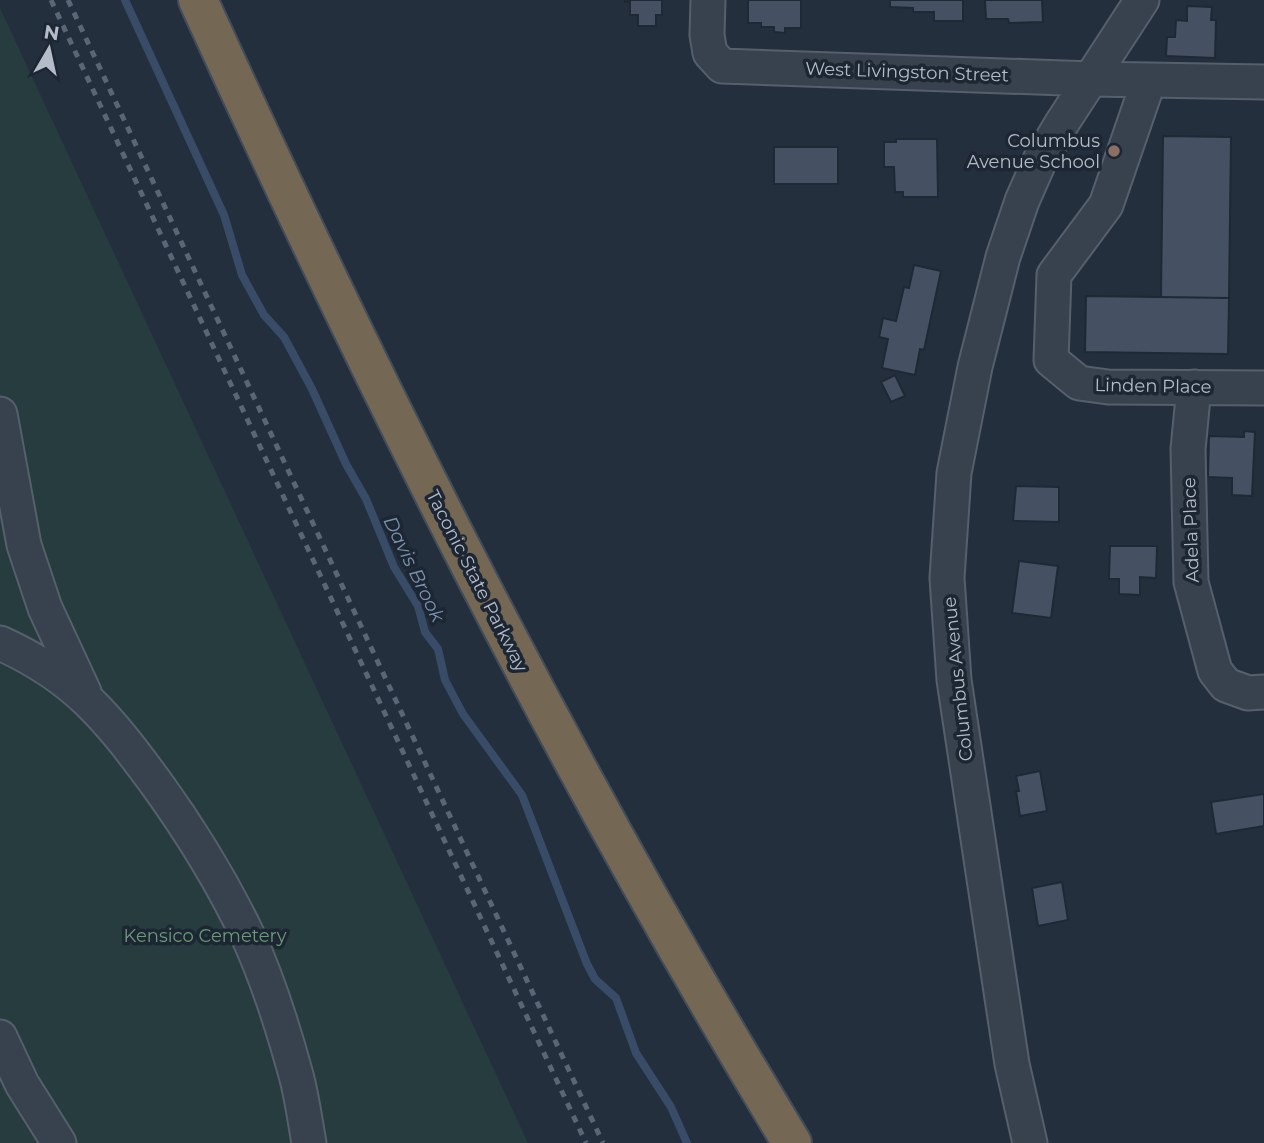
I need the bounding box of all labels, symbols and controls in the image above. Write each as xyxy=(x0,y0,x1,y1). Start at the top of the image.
north arrow xyxy=(14,14,84,84)
text: N xyxy=(42,20,61,45)
street label: West Livingston Street xyxy=(805,57,1009,87)
place label: Columbus Avenue School xyxy=(967,130,1100,173)
marker: Columbus Avenue School xyxy=(1106,143,1122,159)
street label: Linden Place xyxy=(1094,374,1212,398)
street label: Adela Place xyxy=(1178,477,1204,583)
street label: Taconic State Parkway xyxy=(422,487,533,676)
water label: Davis Brook xyxy=(378,512,450,626)
street label: Columbus Avenue xyxy=(938,595,978,762)
park label: Kensico Cemetery xyxy=(124,925,287,947)

